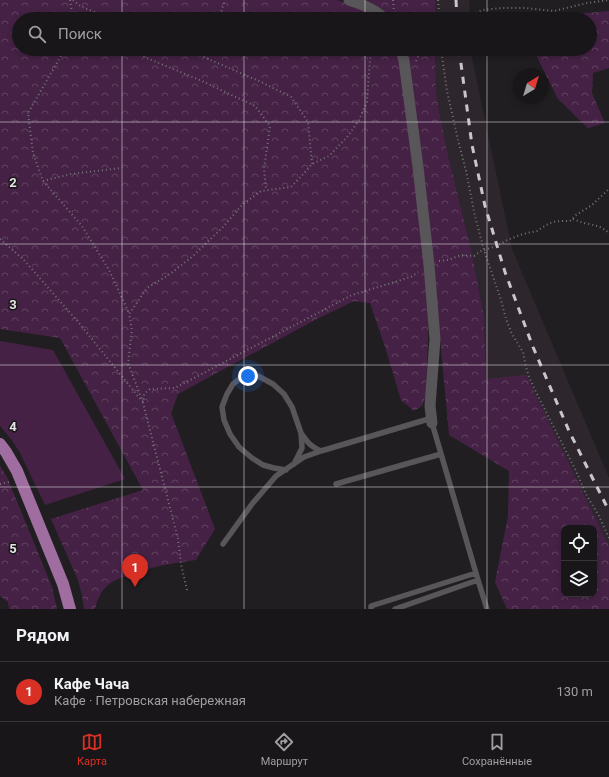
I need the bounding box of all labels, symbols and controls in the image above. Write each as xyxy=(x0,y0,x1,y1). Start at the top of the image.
search box xyxy=(12,12,597,56)
icon: search xyxy=(26,23,48,45)
text: Поиск xyxy=(58,25,102,43)
north arrow xyxy=(513,68,549,104)
text: 2 xyxy=(9,175,17,190)
text: 3 xyxy=(9,297,17,312)
your location xyxy=(238,366,258,386)
text: 4 xyxy=(9,419,17,434)
map controls xyxy=(561,525,597,597)
button: locate xyxy=(561,525,597,561)
text: 5 xyxy=(9,541,17,556)
pin: 1 xyxy=(122,554,148,587)
button: layers xyxy=(561,561,597,597)
text: Рядом xyxy=(16,625,70,645)
text: Кафе Чача xyxy=(54,675,129,693)
text: 1 xyxy=(25,684,33,699)
text: 130 m xyxy=(556,684,593,699)
text: Кафе · Петровская набережная xyxy=(54,693,246,708)
tab: Карта xyxy=(77,731,107,768)
tab: Маршрут xyxy=(261,731,308,768)
tab: Сохранённые xyxy=(462,731,532,768)

